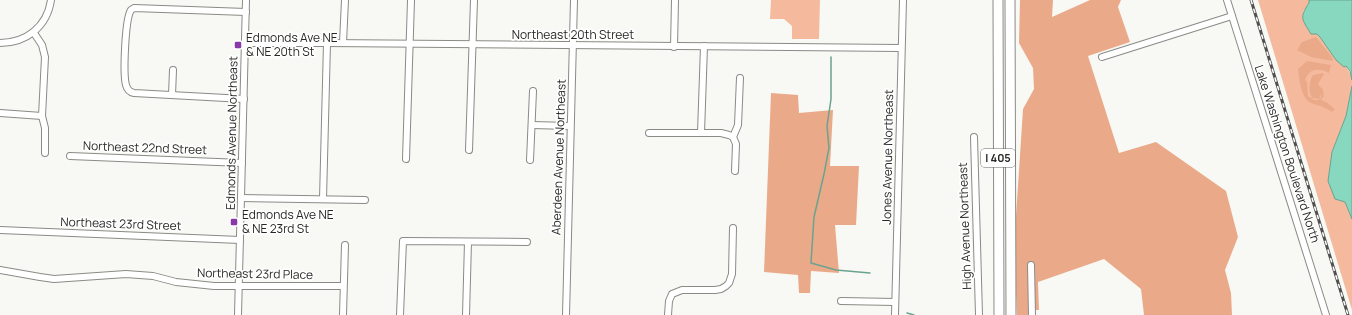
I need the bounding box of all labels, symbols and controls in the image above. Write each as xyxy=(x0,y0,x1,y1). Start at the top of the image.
street label: Northeast 20th Street xyxy=(512,26,634,43)
place label: Edmonds Ave NE & NE 20th St xyxy=(246,29,338,60)
marker: Edmonds Ave NE & NE 20th St xyxy=(233,40,243,50)
street label: Edmonds Avenue Northeast xyxy=(222,56,241,210)
street label: Lake Washington Boulevard North xyxy=(1251,63,1324,245)
street label: Aberdeen Avenue Northeast xyxy=(547,78,570,235)
street label: Jones Avenue Northeast xyxy=(878,89,897,225)
street label: Northeast 22nd Street xyxy=(83,137,208,158)
road number: I 405 xyxy=(981,149,1015,167)
street label: High Avenue Northeast xyxy=(954,162,975,290)
place label: Edmonds Ave NE & NE 23rd St xyxy=(242,206,334,237)
street label: Northeast 23rd Street xyxy=(60,213,182,234)
marker: Edmonds Ave NE & NE 23rd St xyxy=(229,217,239,227)
street label: Northeast 23rd Place xyxy=(197,264,313,283)

